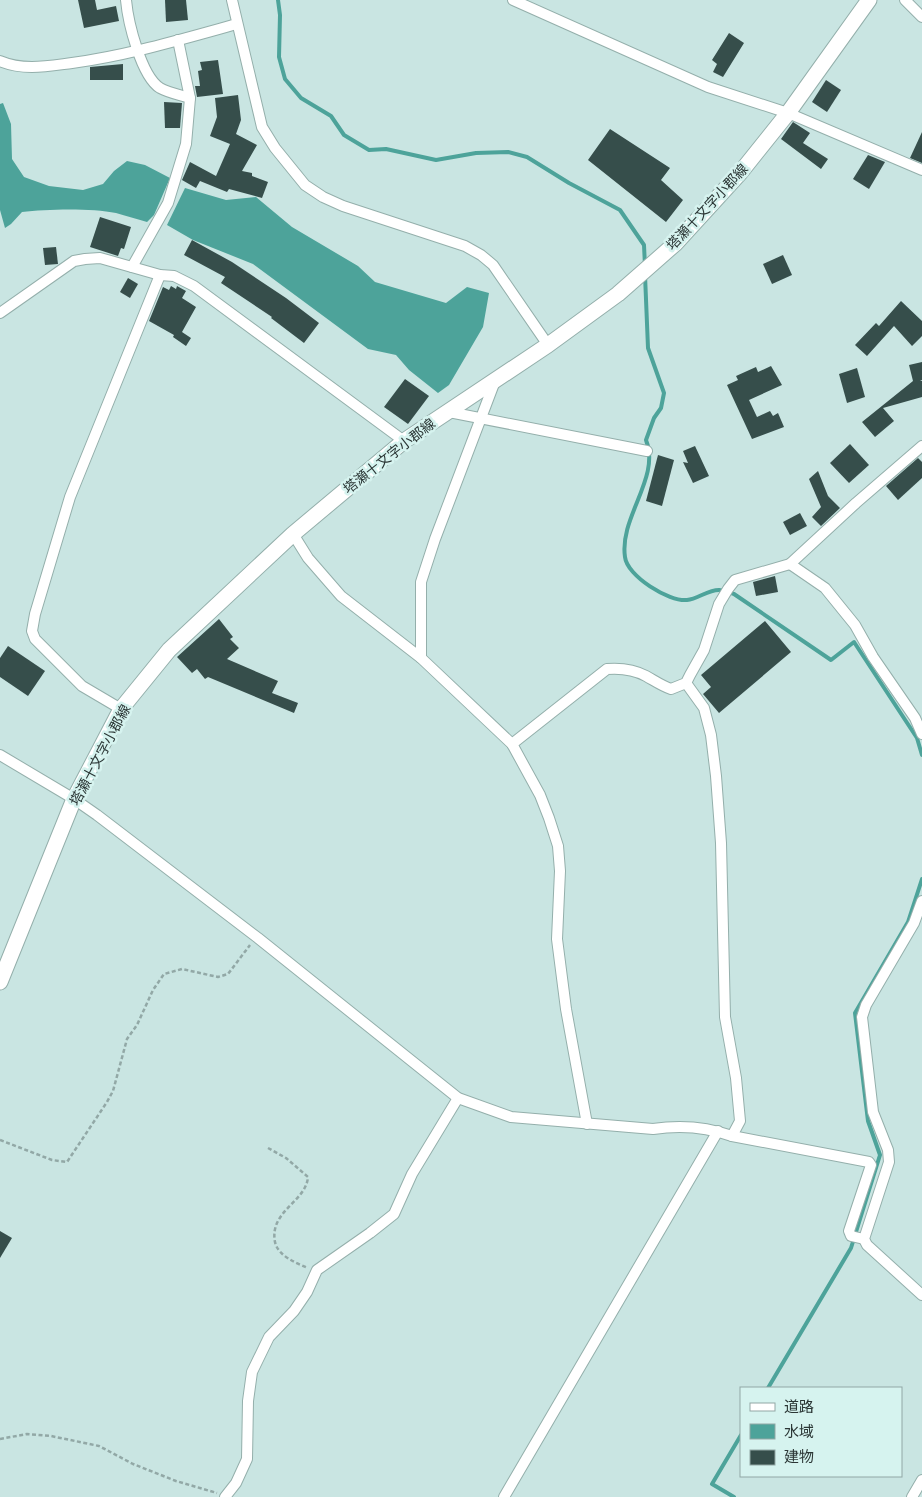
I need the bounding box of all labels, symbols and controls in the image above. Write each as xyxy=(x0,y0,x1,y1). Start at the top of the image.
street label: 塔瀬十文字小郡線 xyxy=(663,161,751,253)
street label: 塔瀬十文字小郡線 xyxy=(340,415,438,497)
street label: 塔瀬十文字小郡線 xyxy=(67,702,133,808)
legend xyxy=(740,1387,902,1477)
text: 道路 xyxy=(784,1398,814,1416)
text: 水域 xyxy=(784,1423,814,1441)
text: 建物 xyxy=(784,1448,814,1466)

